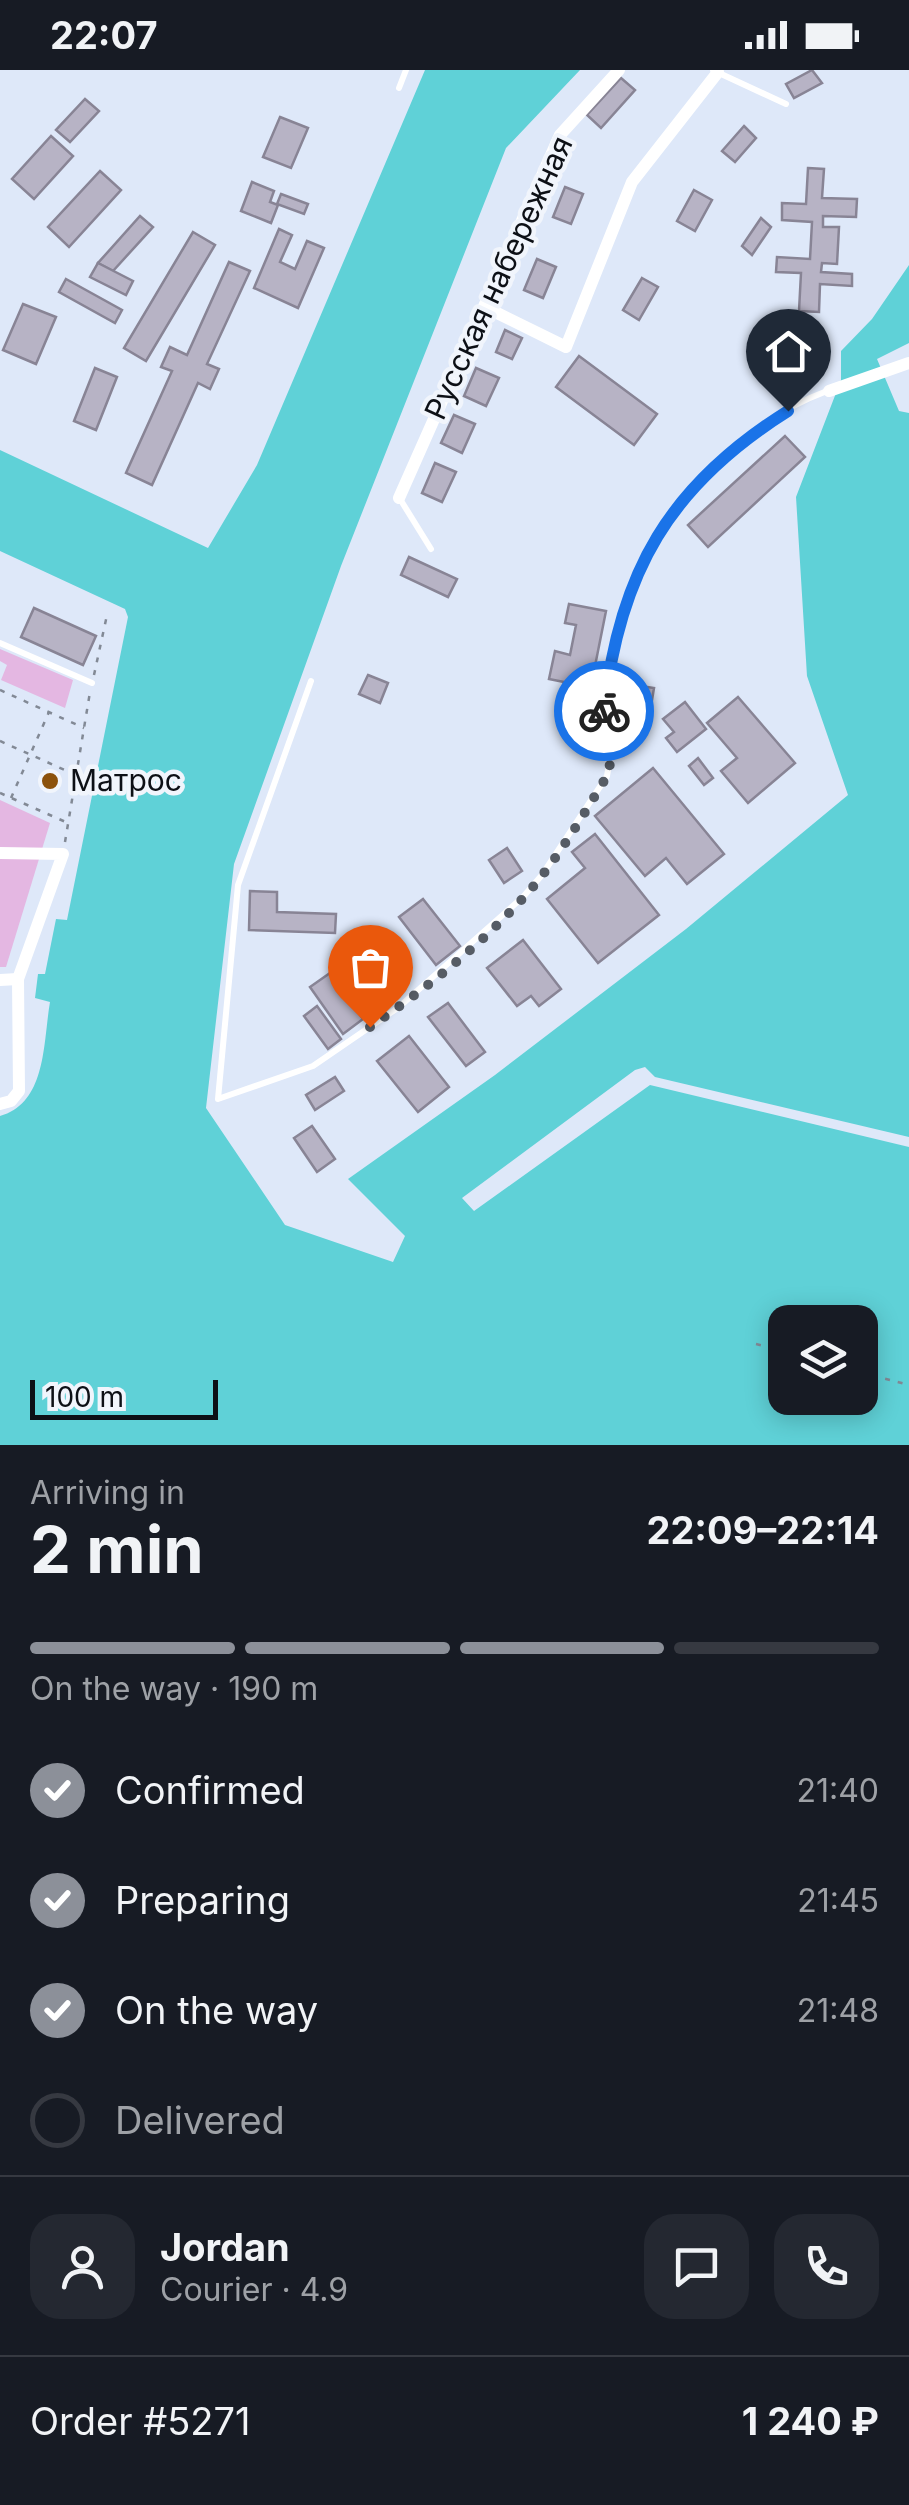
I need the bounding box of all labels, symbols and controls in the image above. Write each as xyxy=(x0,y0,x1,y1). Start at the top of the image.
text: 22:07 xyxy=(50,12,158,58)
street label: Русская набережная xyxy=(417,130,580,425)
pin xyxy=(746,309,831,412)
icon: home xyxy=(761,324,816,379)
courier xyxy=(554,661,654,761)
icon: bike xyxy=(577,684,632,739)
place label: Матрос xyxy=(70,762,182,798)
marker: Матрос xyxy=(39,770,61,792)
pin xyxy=(328,925,413,1028)
icon: bag xyxy=(343,940,398,995)
map controls xyxy=(768,1305,878,1415)
button: layers xyxy=(768,1305,878,1415)
scale bar xyxy=(30,1375,218,1420)
text: 100 m xyxy=(45,1380,124,1414)
text: Arriving in xyxy=(30,1473,185,1512)
text: 22:09–22:14 xyxy=(646,1507,879,1553)
text: 2 min xyxy=(30,1510,204,1589)
text: On the way · 190 m xyxy=(30,1669,318,1708)
icon: check xyxy=(30,1763,85,1818)
text: Confirmed xyxy=(115,1767,305,1813)
text: 21:40 xyxy=(796,1771,879,1810)
icon: check xyxy=(30,1873,85,1928)
text: Preparing xyxy=(115,1877,290,1923)
text: 21:45 xyxy=(797,1881,879,1920)
icon: check xyxy=(30,1983,85,2038)
text: On the way xyxy=(115,1987,318,2033)
text: 21:48 xyxy=(797,1991,879,2030)
text: Delivered xyxy=(115,2097,285,2143)
button: person xyxy=(30,2214,135,2319)
button: chat xyxy=(644,2214,749,2319)
button: phone xyxy=(774,2214,879,2319)
text: Jordan xyxy=(160,2224,290,2270)
text: Courier · 4.9 xyxy=(160,2270,348,2309)
text: Order #5271 xyxy=(30,2398,250,2444)
text: 1 240 ₽ xyxy=(742,2398,879,2444)

